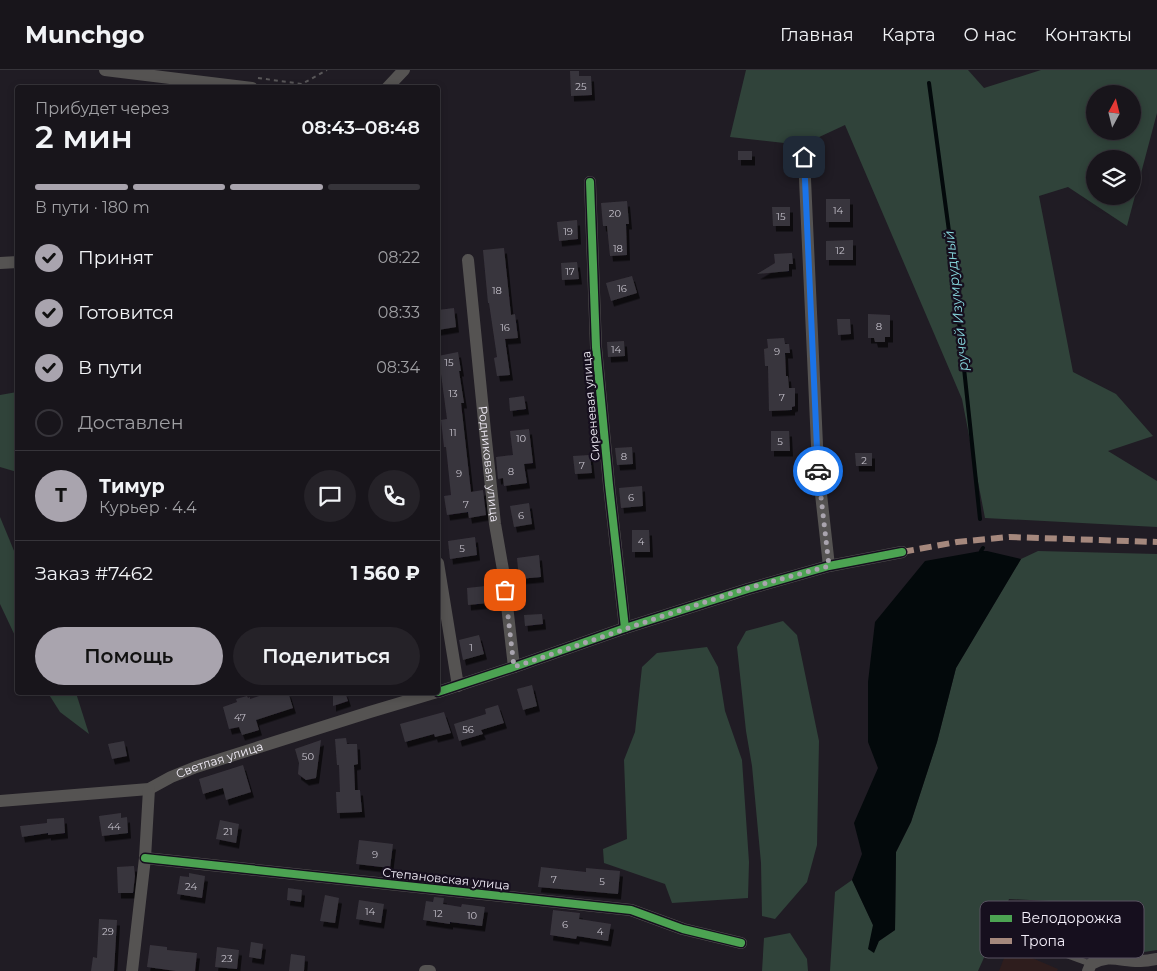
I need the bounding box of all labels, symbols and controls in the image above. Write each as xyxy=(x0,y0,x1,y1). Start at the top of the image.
text: Munchgo xyxy=(25,20,144,49)
text: Главная xyxy=(780,24,854,46)
text: Карта xyxy=(882,24,936,46)
text: О нас xyxy=(964,24,1016,46)
text: Контакты xyxy=(1044,24,1132,46)
house number: 25 xyxy=(575,80,587,93)
north arrow xyxy=(1086,85,1141,140)
map controls xyxy=(1086,85,1141,205)
text: Прибудет через xyxy=(35,99,170,118)
text: 08:43–08:48 xyxy=(302,116,420,139)
text: 2 мин xyxy=(35,117,133,156)
pin xyxy=(783,136,825,178)
icon: home xyxy=(790,143,818,171)
button: layers xyxy=(1086,150,1141,205)
text: В пути · 180 m xyxy=(35,198,150,217)
house number: 14 xyxy=(833,204,843,217)
house number: 20 xyxy=(609,207,622,220)
house number: 15 xyxy=(776,210,786,223)
house number: 19 xyxy=(563,225,573,238)
water label: ручей Изумрудный xyxy=(940,230,972,372)
house number: 18 xyxy=(613,242,623,255)
icon: check xyxy=(35,244,63,272)
house number: 12 xyxy=(835,244,845,257)
text: Принят xyxy=(78,246,153,269)
text: 08:22 xyxy=(378,248,420,267)
house number: 17 xyxy=(565,265,575,278)
house number: 16 xyxy=(617,282,627,295)
house number: 18 xyxy=(492,284,502,297)
icon: check xyxy=(35,299,63,327)
text: Готовится xyxy=(78,301,174,324)
text: 08:33 xyxy=(378,303,420,322)
house number: 8 xyxy=(876,320,882,333)
house number: 16 xyxy=(500,321,510,334)
house number: 14 xyxy=(611,343,621,356)
house number: 9 xyxy=(774,345,780,358)
street label: Сиреневая улица xyxy=(578,351,603,462)
icon: check xyxy=(35,354,63,382)
text: В пути xyxy=(78,356,143,379)
house number: 15 xyxy=(444,356,454,369)
text: 08:34 xyxy=(376,358,420,377)
house number: 13 xyxy=(448,387,458,400)
house number: 7 xyxy=(779,391,785,404)
street label: Родниковая улица xyxy=(476,405,503,523)
text: Доставлен xyxy=(78,411,184,434)
house number: 11 xyxy=(449,426,457,439)
house number: 10 xyxy=(516,432,526,445)
house number: 5 xyxy=(777,435,783,448)
courier xyxy=(793,446,843,496)
house number: 8 xyxy=(621,450,627,463)
house number: 2 xyxy=(861,454,867,467)
icon: car xyxy=(804,457,832,485)
house number: 7 xyxy=(579,459,585,472)
house number: 8 xyxy=(508,465,514,478)
house number: 9 xyxy=(456,467,462,480)
button: chat xyxy=(304,470,356,522)
button: phone xyxy=(368,470,420,522)
text: Тимур xyxy=(99,475,165,498)
text: Т xyxy=(55,484,67,507)
house number: 6 xyxy=(628,491,634,504)
text: Курьер · 4.4 xyxy=(99,498,197,517)
house number: 7 xyxy=(463,498,469,511)
house number: 6 xyxy=(518,509,524,522)
house number: 4 xyxy=(638,535,645,548)
house number: 5 xyxy=(459,542,465,555)
text: Заказ #7462 xyxy=(35,562,153,585)
text: 1 560 ₽ xyxy=(351,562,420,585)
pin xyxy=(484,569,526,611)
icon: bag xyxy=(491,576,519,604)
button: Помощь xyxy=(35,627,223,685)
button: Поделиться xyxy=(233,627,420,685)
house number: 1 xyxy=(469,641,473,654)
house number: 47 xyxy=(234,711,246,724)
house number: 56 xyxy=(462,723,474,736)
street label: Светлая улица xyxy=(174,738,265,781)
house number: 50 xyxy=(302,750,315,763)
house number: 44 xyxy=(107,820,121,833)
house number: 21 xyxy=(223,825,233,838)
house number: 9 xyxy=(372,848,378,861)
street label: Степановская улица xyxy=(382,864,510,893)
house number: 7 xyxy=(551,873,557,886)
house number: 5 xyxy=(599,875,605,888)
house number: 24 xyxy=(185,880,197,893)
legend xyxy=(980,901,1144,958)
house number: 14 xyxy=(365,905,375,918)
house number: 12 xyxy=(433,907,443,920)
house number: 10 xyxy=(467,909,477,922)
text: Велодорожка xyxy=(1021,909,1122,927)
house number: 6 xyxy=(562,918,568,931)
house number: 29 xyxy=(102,925,114,938)
house number: 4 xyxy=(597,925,604,938)
text: Тропа xyxy=(1021,932,1065,950)
house number: 23 xyxy=(221,952,233,965)

